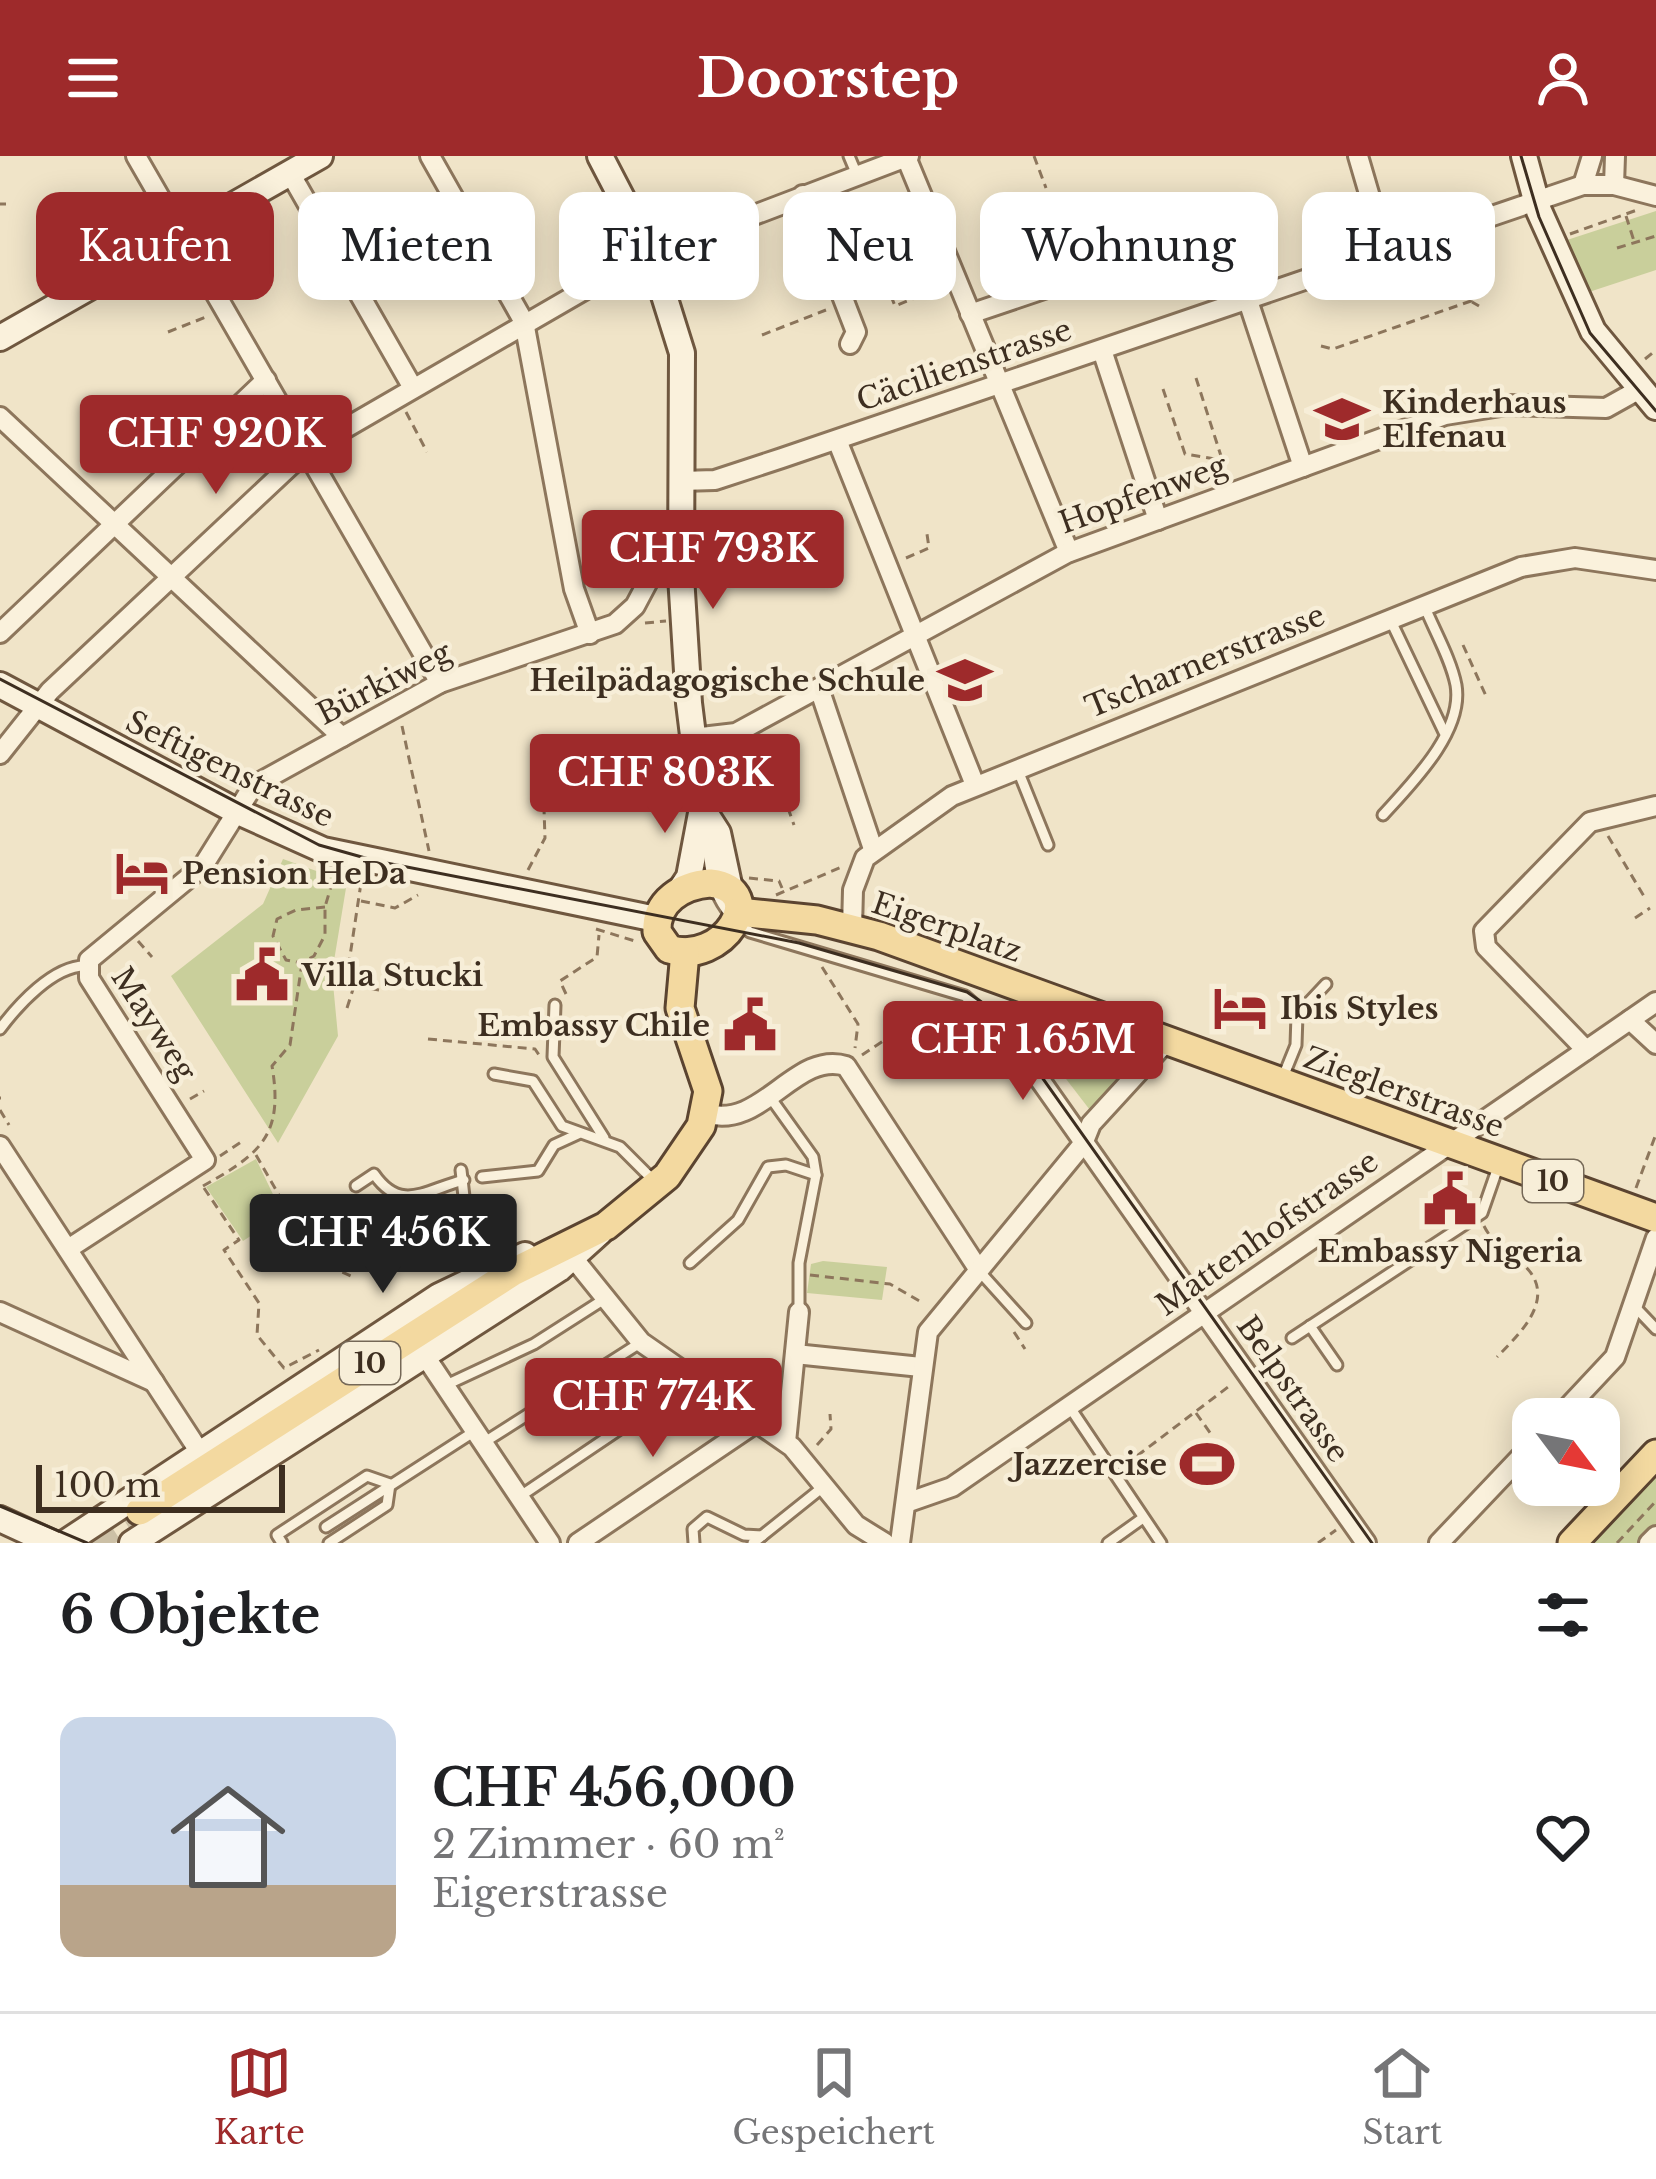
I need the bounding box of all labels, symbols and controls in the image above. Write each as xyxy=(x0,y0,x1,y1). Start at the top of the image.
icon: menu xyxy=(60,45,126,111)
text: Doorstep xyxy=(697,45,959,112)
icon: person xyxy=(1530,45,1596,111)
chip: Kaufen xyxy=(36,192,274,300)
chip: Mieten xyxy=(298,192,535,300)
chip: Filter xyxy=(559,192,759,300)
chip: Neu xyxy=(783,192,956,300)
chip: Wohnung xyxy=(980,192,1278,300)
chip: Haus xyxy=(1302,192,1495,300)
street label: Cäcilienstrasse xyxy=(852,311,1076,419)
place label: Kinderhaus Elfenau xyxy=(1382,384,1567,455)
school or university icon: Kinderhaus Elfenau xyxy=(1313,390,1371,448)
pin: CHF 920K xyxy=(92,395,340,497)
text: CHF 920K xyxy=(107,409,325,458)
street label: Hopfenweg xyxy=(1054,446,1233,542)
pin: CHF 793K xyxy=(589,510,837,612)
text: CHF 793K xyxy=(609,524,817,573)
street label: Tscharnerstrasse xyxy=(1080,596,1330,726)
street label: Bürkiweg xyxy=(311,633,458,733)
school or university icon: Heilpädagogische Schule xyxy=(936,651,994,709)
place label: Heilpädagogische Schule xyxy=(530,662,925,699)
street label: Seftigenstrasse xyxy=(120,703,340,835)
pin: CHF 803K xyxy=(541,734,789,836)
text: CHF 803K xyxy=(557,748,773,797)
hotel icon: Pension HeDa xyxy=(113,844,171,902)
place label: Pension HeDa xyxy=(182,855,406,892)
street label: Eigerplatz xyxy=(867,884,1027,970)
public building icon: Villa Stucki xyxy=(233,946,291,1004)
place label: Villa Stucki xyxy=(301,957,483,994)
street label: Mayweg xyxy=(104,960,205,1089)
hotel icon: Ibis Styles xyxy=(1211,979,1269,1037)
place label: Ibis Styles xyxy=(1280,990,1438,1027)
public building icon: Embassy Chile xyxy=(721,996,779,1054)
pin: CHF 1.65M xyxy=(886,1001,1160,1103)
place label: Embassy Chile xyxy=(477,1007,710,1044)
text: CHF 1.65M xyxy=(910,1015,1136,1064)
street label: Zieglerstrasse xyxy=(1299,1039,1509,1145)
street label: Mattenhofstrasse xyxy=(1149,1142,1385,1324)
road number: 10 xyxy=(1523,1160,1583,1202)
public building icon: Embassy Nigeria xyxy=(1421,1170,1479,1228)
pin: CHF 456K xyxy=(259,1194,507,1296)
text: CHF 456K xyxy=(277,1208,489,1257)
place label: Embassy Nigeria xyxy=(1318,1233,1582,1270)
street label: Belpstrasse xyxy=(1229,1308,1357,1470)
road number: 10 xyxy=(340,1342,400,1384)
pin: CHF 774K xyxy=(529,1358,777,1460)
text: CHF 774K xyxy=(552,1372,754,1421)
north arrow xyxy=(1512,1398,1620,1506)
map controls xyxy=(1512,1398,1620,1506)
sports icon: Jazzercise xyxy=(1178,1435,1236,1493)
place label: Jazzercise xyxy=(1007,1446,1167,1483)
scale bar xyxy=(36,1459,285,1512)
text: 100 m xyxy=(54,1465,161,1506)
icon: filters xyxy=(1530,1582,1596,1648)
text: 6 Objekte xyxy=(60,1584,320,1647)
text: CHF 456,000 xyxy=(432,1757,796,1820)
icon: home xyxy=(156,1765,300,1909)
icon: heart xyxy=(1530,1804,1596,1870)
text: 2 Zimmer · 60 m² xyxy=(432,1820,785,1869)
text: Eigerstrasse xyxy=(432,1869,668,1918)
tab: Karte xyxy=(214,2040,305,2153)
tab: Gespeichert xyxy=(732,2040,935,2153)
tab: Start xyxy=(1362,2040,1442,2153)

